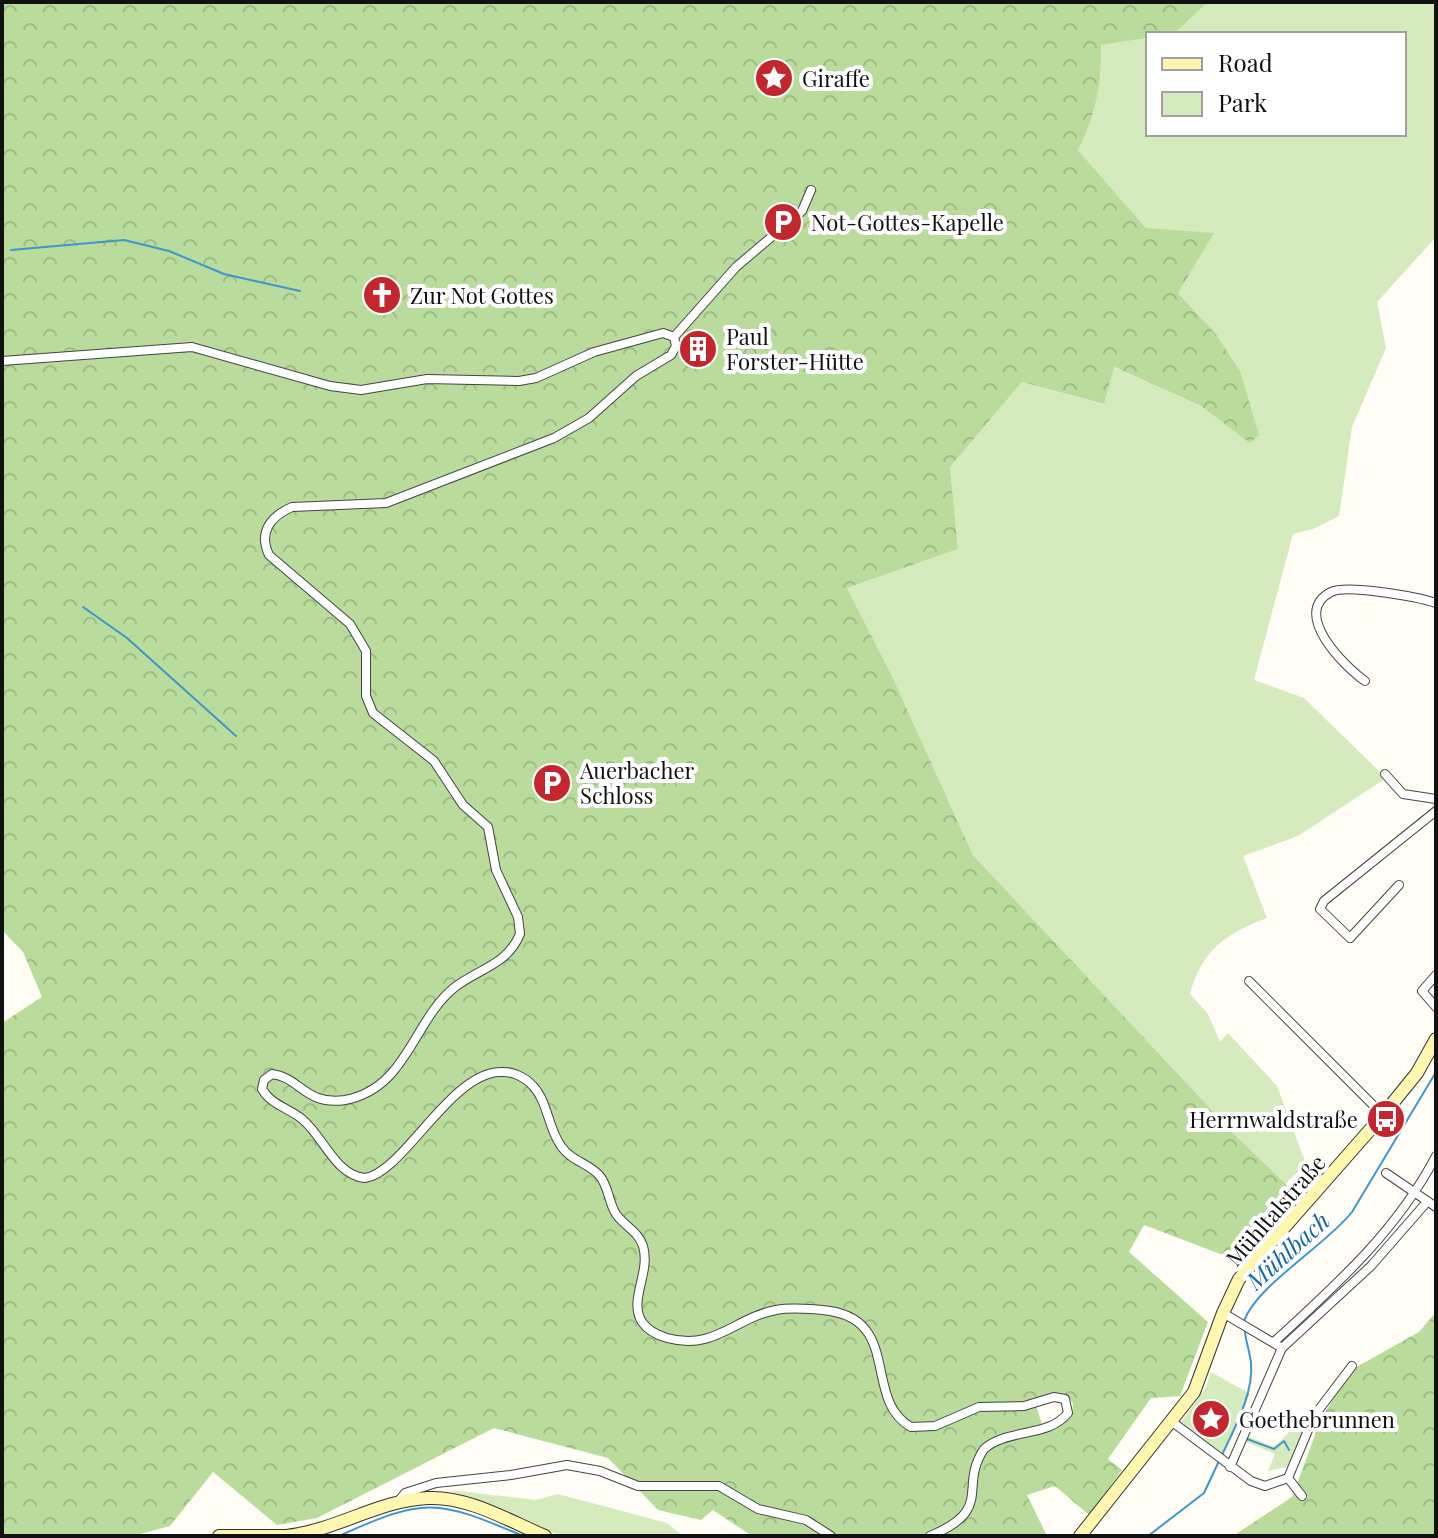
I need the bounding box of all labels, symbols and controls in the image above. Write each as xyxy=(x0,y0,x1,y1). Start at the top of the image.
legend xyxy=(1146,32,1406,136)
text: Road xyxy=(1218,46,1273,78)
place icon: Giraffe xyxy=(753,57,795,99)
place label: Giraffe xyxy=(802,63,870,93)
text: Park xyxy=(1218,86,1268,118)
parking icon: Not-Gottes-Kapelle xyxy=(762,201,804,243)
place label: Not-Gottes-Kapelle xyxy=(811,207,1004,237)
church icon: Zur Not Gottes xyxy=(361,274,403,316)
place label: Zur Not Gottes xyxy=(410,280,554,310)
place label: Paul Forster-Hütte xyxy=(726,321,864,376)
building icon: Paul Forster-Hütte xyxy=(677,328,719,370)
place label: Auerbacher Schloss xyxy=(579,755,695,810)
parking icon: Auerbacher Schloss xyxy=(531,762,573,804)
bus stop icon: Herrnwaldstraße xyxy=(1365,1098,1407,1140)
place label: Herrnwaldstraße xyxy=(1189,1104,1358,1134)
street label: Mühltalstraße xyxy=(1218,1148,1332,1272)
water label: Mühlbach xyxy=(1238,1204,1335,1297)
place icon: Goethebrunnen xyxy=(1190,1398,1232,1440)
place label: Goethebrunnen xyxy=(1239,1404,1395,1434)

